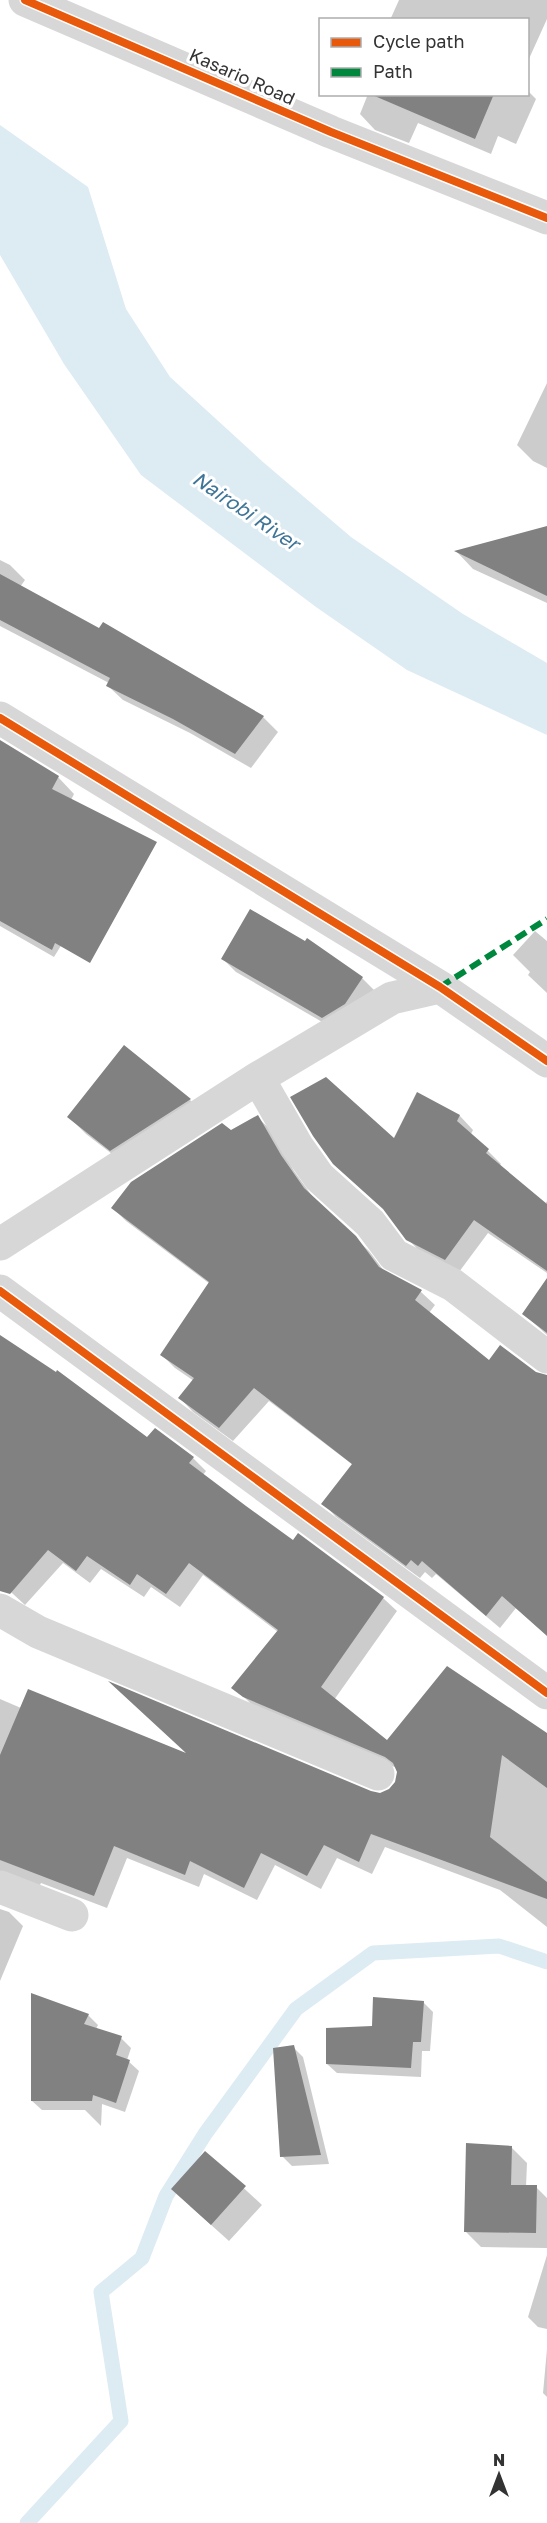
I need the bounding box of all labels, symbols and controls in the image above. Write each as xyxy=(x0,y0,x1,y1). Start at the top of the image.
legend xyxy=(319,18,529,96)
text: Cycle path xyxy=(373,30,465,52)
street label: Kasario Road xyxy=(186,43,299,109)
text: Path xyxy=(373,60,413,82)
water label: Nairobi River xyxy=(189,466,307,556)
north arrow xyxy=(469,2445,529,2505)
text: N xyxy=(493,2450,505,2470)

